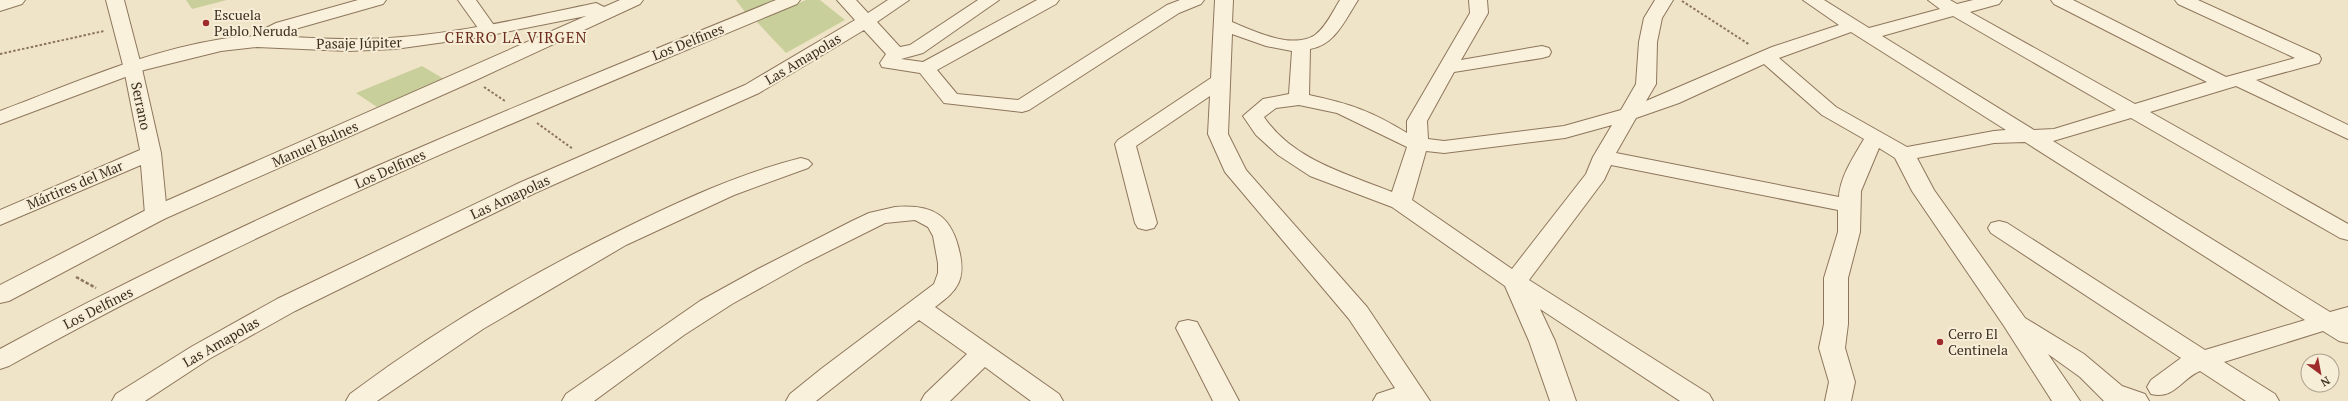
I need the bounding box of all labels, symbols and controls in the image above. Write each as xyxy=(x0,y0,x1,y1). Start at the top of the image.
place label: Escuela Pablo Neruda xyxy=(214,5,298,40)
marker: Escuela Pablo Neruda xyxy=(201,18,211,28)
street label: Los Delfines xyxy=(649,19,727,65)
district label: CERRO LA VIRGEN xyxy=(445,27,587,47)
street label: Las Amapolas xyxy=(761,28,844,89)
street label: Pasaje Júpiter xyxy=(316,32,403,53)
street label: Serrano xyxy=(127,80,156,132)
street label: Manuel Bulnes xyxy=(269,116,361,171)
street label: Los Delfines xyxy=(351,144,428,193)
street label: Mártires del Mar xyxy=(24,155,126,213)
street label: Las Amapolas xyxy=(467,170,553,223)
street label: Los Delfines xyxy=(60,282,136,333)
street label: Las Amapolas xyxy=(179,312,263,371)
place label: Cerro El Centinela xyxy=(1948,324,2008,359)
marker: Cerro El Centinela xyxy=(1935,337,1945,347)
north arrow xyxy=(2300,353,2340,393)
text: N xyxy=(2317,373,2333,390)

